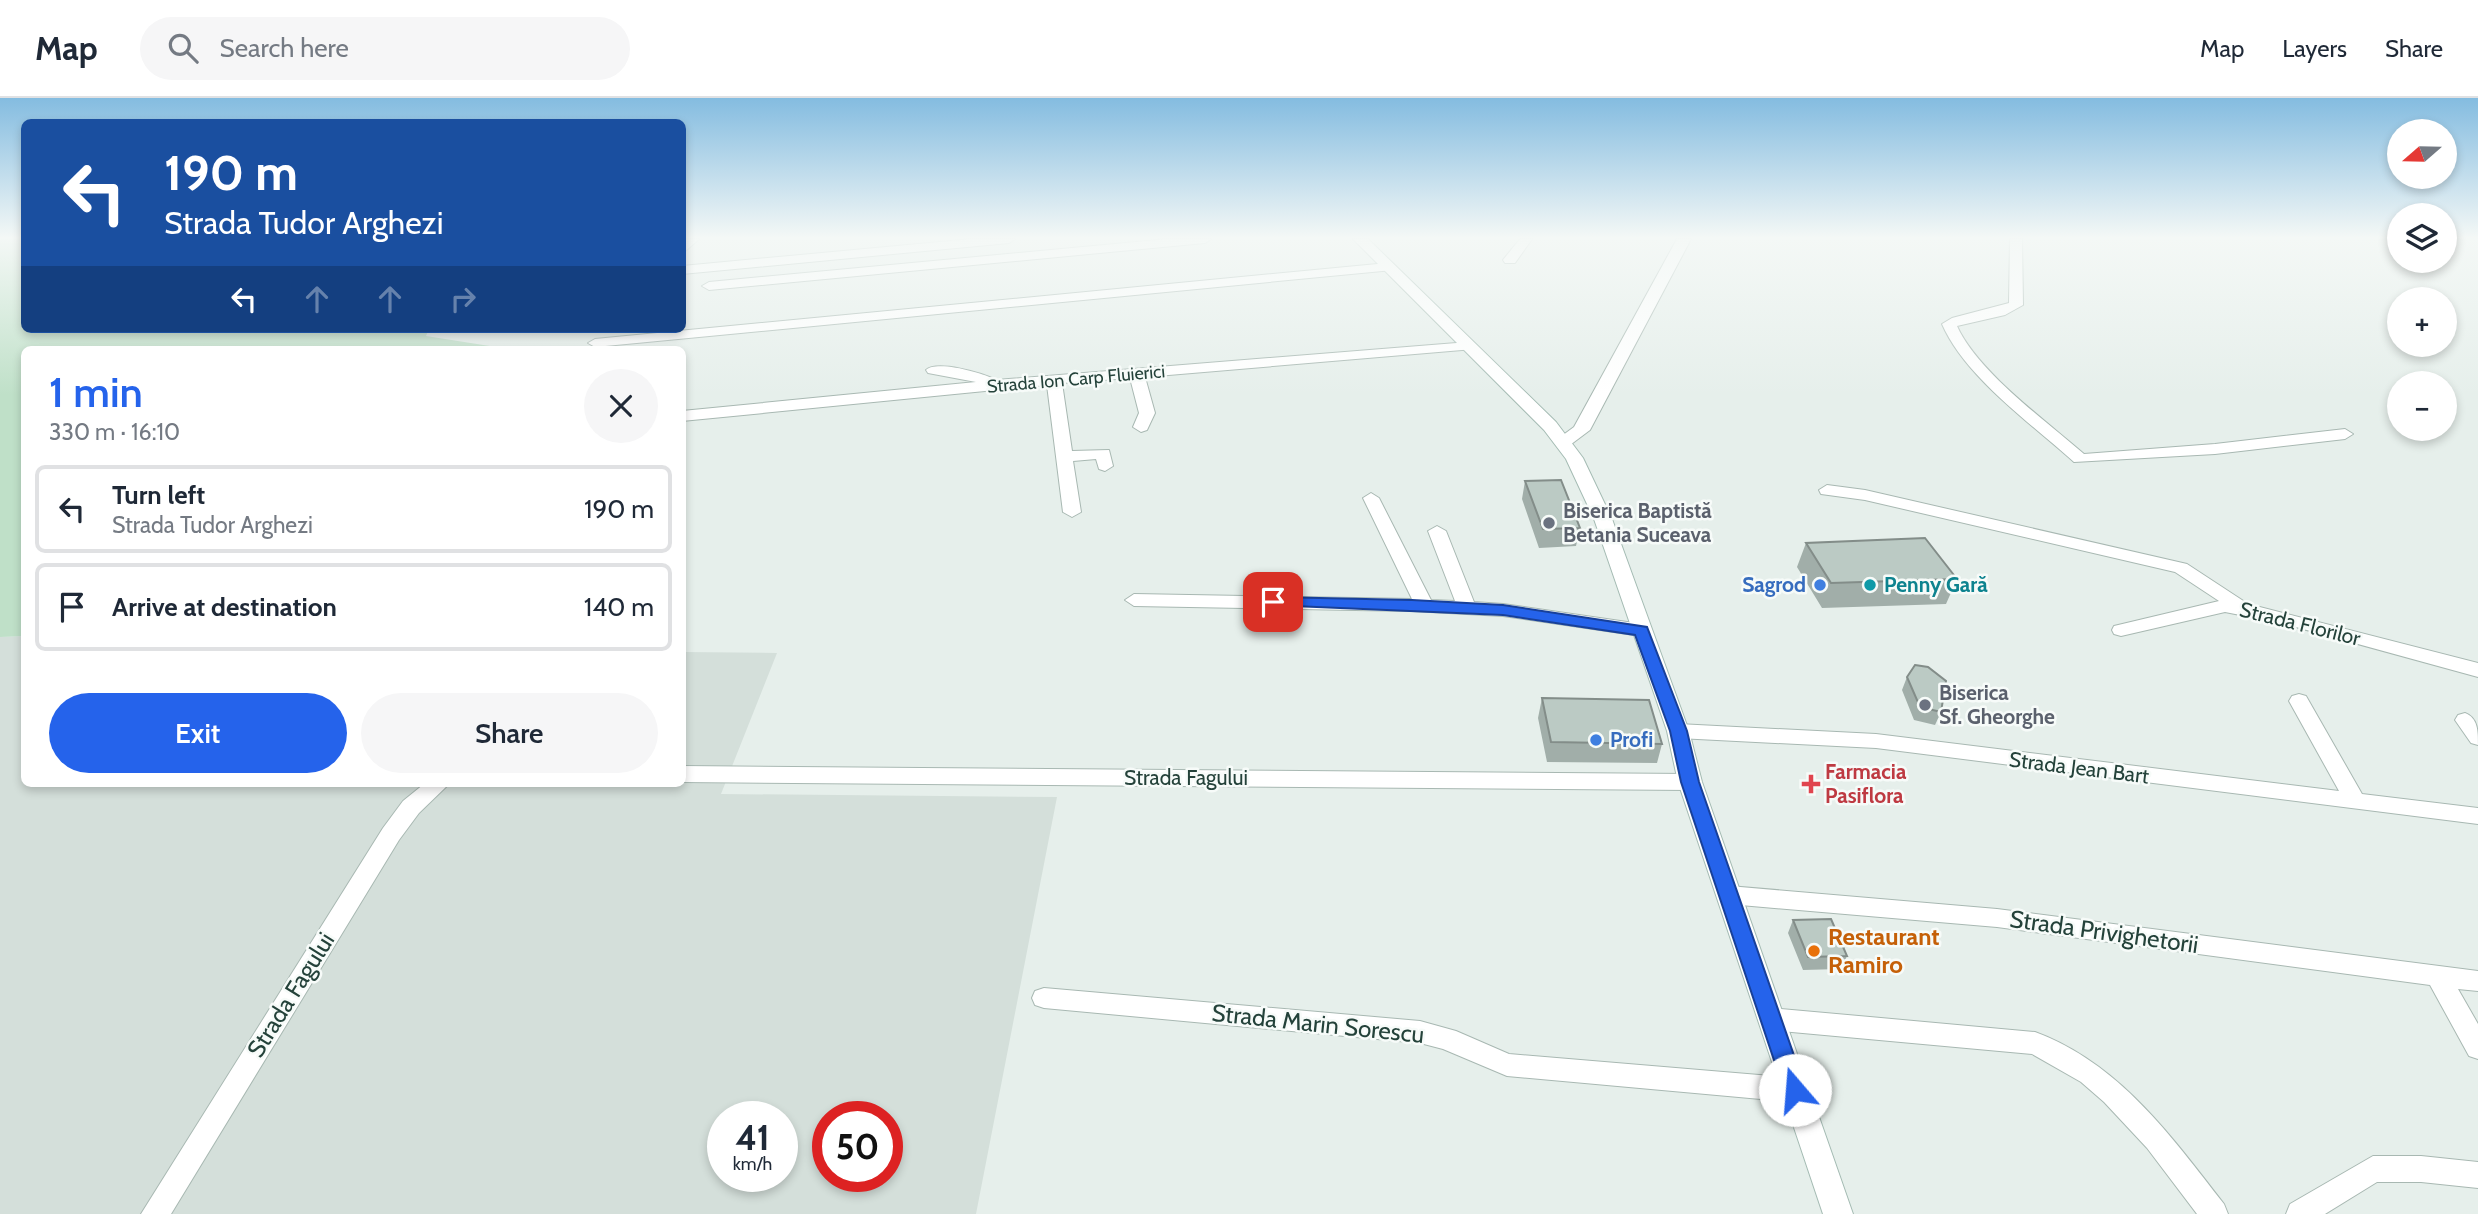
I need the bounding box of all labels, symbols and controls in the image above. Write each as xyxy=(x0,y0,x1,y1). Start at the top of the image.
search box xyxy=(140,17,630,80)
text: Map xyxy=(35,28,98,68)
icon: search xyxy=(164,29,202,67)
text: Search here xyxy=(220,32,349,64)
text: Map xyxy=(2200,34,2244,63)
text: Layers xyxy=(2282,34,2347,63)
text: Share xyxy=(2385,34,2443,63)
north arrow xyxy=(2387,119,2457,189)
map controls xyxy=(2387,119,2457,441)
text: 190 m xyxy=(164,143,298,202)
icon: left xyxy=(49,147,140,238)
text: Strada Tudor Arghezi xyxy=(164,203,443,242)
button: layers xyxy=(2387,203,2457,273)
icon: left xyxy=(225,280,263,318)
icon: ahead xyxy=(298,280,336,318)
icon: ahead xyxy=(371,280,409,318)
icon: right xyxy=(444,280,482,318)
button: + xyxy=(2387,287,2457,357)
street label: Strada Ion Carp Fluierici xyxy=(986,360,1166,398)
text: 1 min xyxy=(49,366,143,418)
button: close xyxy=(584,369,658,443)
button: − xyxy=(2387,371,2457,441)
text: 330 m · 16:10 xyxy=(49,418,180,446)
text: Turn left xyxy=(112,479,205,511)
icon: left xyxy=(53,490,91,528)
text: 190 m xyxy=(584,493,654,525)
place label: Biserica Baptistă Betania Suceava xyxy=(1563,498,1712,547)
text: Strada Tudor Arghezi xyxy=(112,511,313,539)
marker: Biserica Baptistă Betania Suceava xyxy=(1541,515,1557,531)
pin xyxy=(1243,572,1303,632)
place label: Sagrod xyxy=(1742,572,1806,597)
place label: Penny Gară xyxy=(1884,572,1988,597)
marker: Sagrod xyxy=(1812,577,1828,593)
marker: Penny Gară xyxy=(1862,577,1878,593)
icon: arrive xyxy=(1254,583,1292,621)
icon: arrive xyxy=(53,588,91,626)
text: Arrive at destination xyxy=(112,591,337,623)
text: 140 m xyxy=(584,591,654,623)
street label: Strada Florilor xyxy=(2237,596,2363,651)
place label: Biserica Sf. Gheorghe xyxy=(1939,680,2055,729)
button: Exit xyxy=(49,693,347,773)
button: Share xyxy=(361,693,658,773)
marker: Biserica Sf. Gheorghe xyxy=(1917,697,1933,713)
place label: Profi xyxy=(1610,727,1653,752)
marker: Profi xyxy=(1588,732,1604,748)
street label: Strada Jean Bart xyxy=(2008,747,2150,788)
place label: Farmacia Pasiflora xyxy=(1825,759,1907,808)
street label: Strada Fagului xyxy=(1124,765,1248,790)
marker: Farmacia Pasiflora xyxy=(1803,776,1819,792)
street label: Strada Privighetorii xyxy=(2008,904,2200,959)
place label: Restaurant Ramiro xyxy=(1828,922,1940,979)
street label: Strada Fagului xyxy=(241,927,340,1062)
marker: Restaurant Ramiro xyxy=(1806,943,1822,959)
street label: Strada Marin Sorescu xyxy=(1210,998,1426,1049)
position arrow xyxy=(1758,1053,1832,1127)
speed limit sign: 50 xyxy=(812,1101,903,1192)
text: 41 xyxy=(735,1116,770,1159)
text: km/h xyxy=(733,1153,772,1175)

